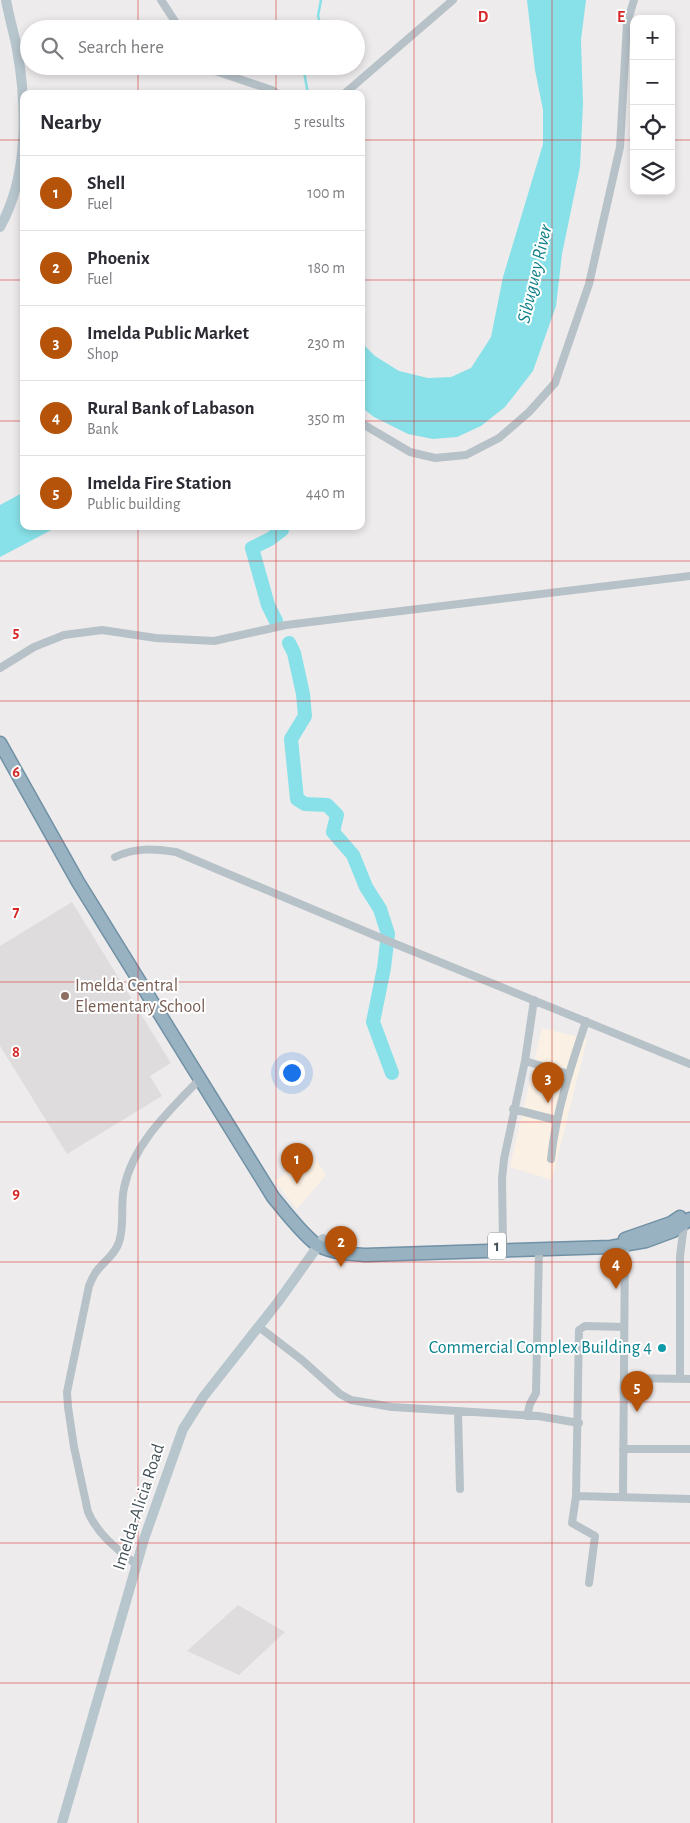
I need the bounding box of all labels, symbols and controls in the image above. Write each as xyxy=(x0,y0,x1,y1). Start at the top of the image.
text: D xyxy=(478,9,489,25)
text: E xyxy=(617,9,625,25)
map controls xyxy=(630,15,675,195)
button: + xyxy=(630,15,675,60)
search box xyxy=(20,20,365,75)
icon: search xyxy=(38,34,66,62)
text: Search here xyxy=(78,38,164,57)
button: − xyxy=(630,60,675,105)
button: locate xyxy=(630,105,675,150)
text: Nearby xyxy=(40,112,101,133)
text: 5 results xyxy=(294,114,345,130)
button: layers xyxy=(630,150,675,195)
text: Shell xyxy=(87,174,125,193)
text: 1 xyxy=(53,185,59,201)
text: 100 m xyxy=(307,185,345,201)
text: Fuel xyxy=(87,196,113,212)
water label: Sibuguey River xyxy=(514,222,556,325)
text: Phoenix xyxy=(87,249,150,268)
text: 2 xyxy=(52,260,60,276)
text: 180 m xyxy=(308,260,345,276)
text: Fuel xyxy=(87,271,113,287)
text: Imelda Public Market xyxy=(87,324,249,343)
text: 3 xyxy=(53,335,59,351)
text: 230 m xyxy=(307,335,345,351)
text: Shop xyxy=(87,346,119,362)
text: Rural Bank of Labason xyxy=(87,399,255,418)
text: 4 xyxy=(52,410,60,426)
text: 350 m xyxy=(308,410,345,426)
text: Bank xyxy=(87,421,118,437)
text: Imelda Fire Station xyxy=(87,474,232,493)
text: 5 xyxy=(53,485,59,501)
text: 440 m xyxy=(306,485,345,501)
text: Public building xyxy=(87,496,181,512)
text: 5 xyxy=(13,624,20,640)
text: 6 xyxy=(12,764,20,780)
text: 7 xyxy=(13,904,20,920)
place label: Imelda Central Elementary School xyxy=(75,977,206,1016)
marker: Imelda Central Elementary School xyxy=(59,990,71,1002)
text: 8 xyxy=(12,1044,20,1060)
your location xyxy=(279,1060,305,1086)
pin: 3 xyxy=(532,1062,564,1103)
pin: 1 xyxy=(281,1143,313,1184)
text: 9 xyxy=(12,1185,20,1201)
pin: 2 xyxy=(325,1226,357,1267)
road number: 1 xyxy=(488,1232,506,1260)
pin: 4 xyxy=(600,1248,632,1289)
place label: Commercial Complex Building 4 xyxy=(429,1339,652,1357)
marker: Commercial Complex Building 4 xyxy=(656,1342,668,1354)
pin: 5 xyxy=(621,1371,653,1412)
street label: Imelda-Alicia Road xyxy=(110,1442,168,1572)

